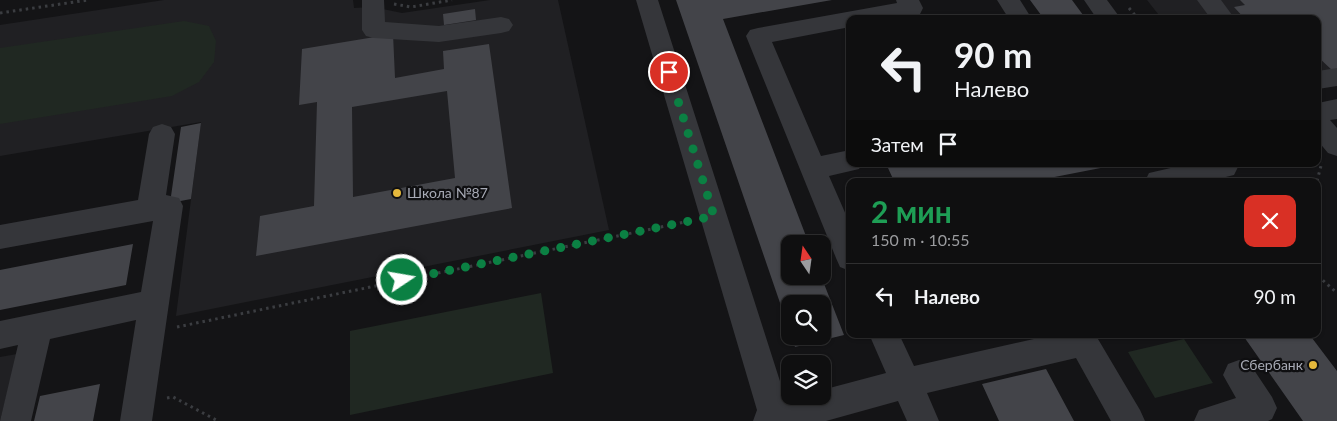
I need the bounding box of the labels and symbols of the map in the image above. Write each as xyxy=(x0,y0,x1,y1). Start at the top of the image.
pin xyxy=(648,51,690,93)
place label: Школа №87 xyxy=(407,184,488,201)
marker: Школа №87 xyxy=(391,187,403,199)
north arrow xyxy=(781,235,831,285)
position arrow xyxy=(375,253,427,305)
place label: Сбербанк xyxy=(1240,356,1304,373)
marker: Сбербанк xyxy=(1307,359,1319,371)

